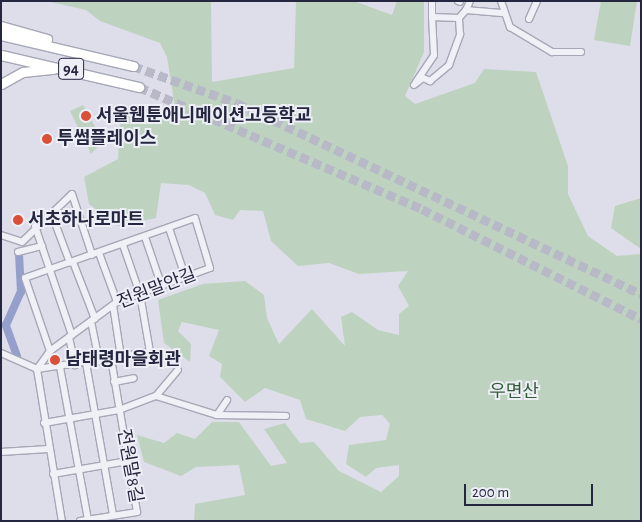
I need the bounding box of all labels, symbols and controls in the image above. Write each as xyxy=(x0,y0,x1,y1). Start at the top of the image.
road number: 94 xyxy=(57,56,85,82)
place label: 서울웹툰애니메이션고등학교 xyxy=(96,105,311,127)
marker: 서울웹툰애니메이션고등학교 xyxy=(80,110,92,122)
place label: 투썸플레이스 xyxy=(57,128,156,150)
marker: 투썸플레이스 xyxy=(41,133,53,145)
place label: 서초하나로마트 xyxy=(28,209,144,231)
marker: 서초하나로마트 xyxy=(12,214,24,226)
street label: 전원말안길 xyxy=(114,264,200,314)
place label: 남태령마을회관 xyxy=(65,349,181,371)
marker: 남태령마을회관 xyxy=(49,354,61,366)
park label: 우면산 xyxy=(489,381,539,403)
street label: 전원말8길 xyxy=(112,427,146,505)
scale bar xyxy=(467,474,596,506)
text: 200 m xyxy=(472,485,509,500)

